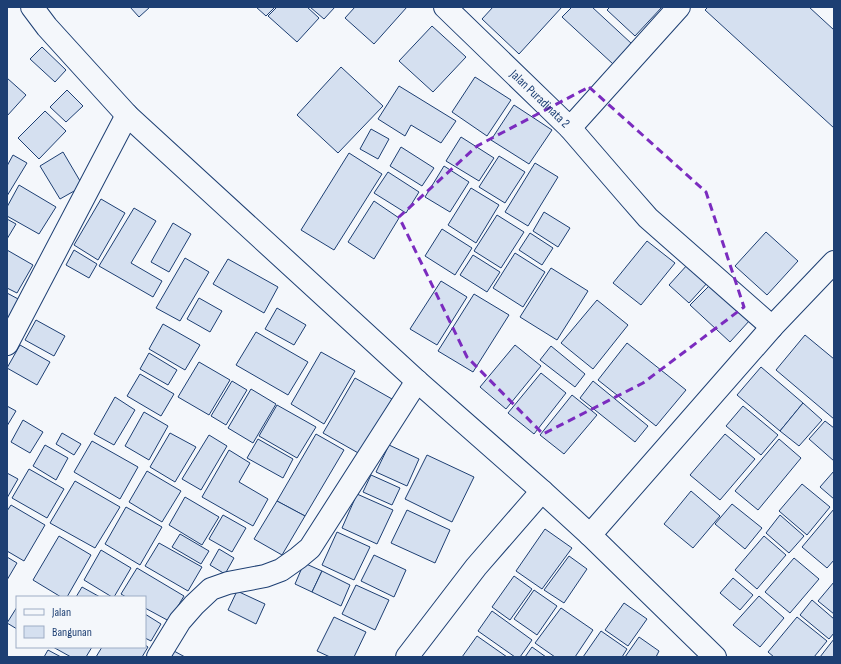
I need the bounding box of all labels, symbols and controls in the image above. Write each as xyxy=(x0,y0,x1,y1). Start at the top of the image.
street label: Jalan Puradinata 2 xyxy=(506,66,573,131)
legend xyxy=(16,596,146,648)
text: Jalan xyxy=(51,605,71,620)
text: Bangunan xyxy=(52,625,92,640)

